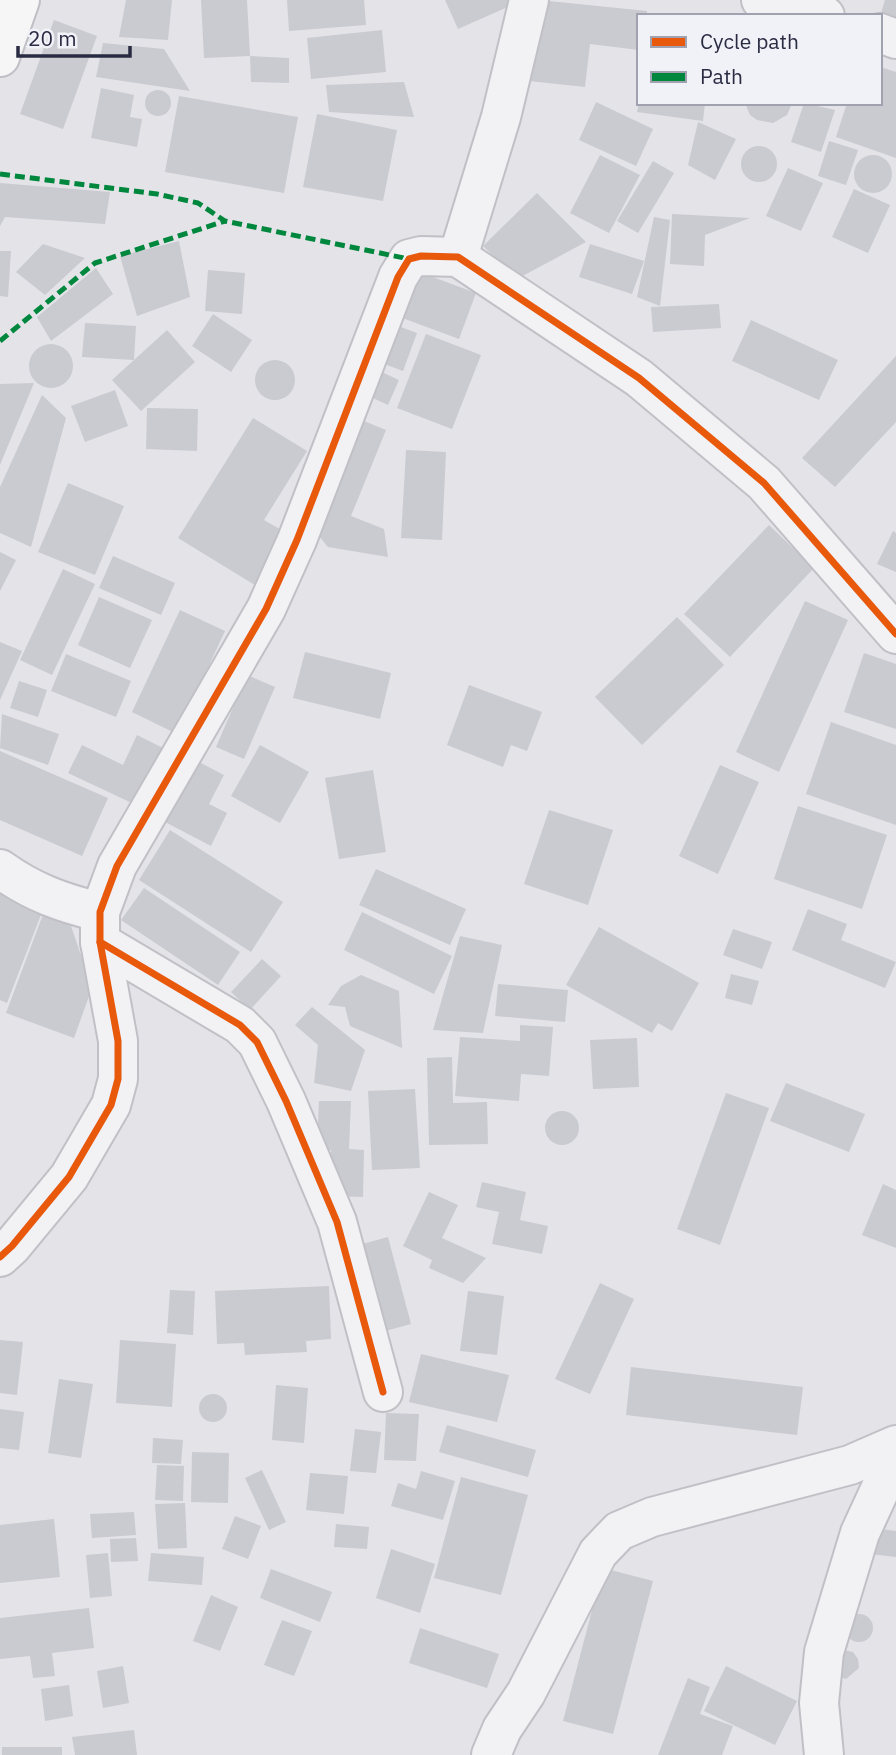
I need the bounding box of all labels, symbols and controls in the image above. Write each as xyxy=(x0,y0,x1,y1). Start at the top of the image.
scale bar xyxy=(18,14,130,58)
legend xyxy=(637,14,882,105)
text: 20 m xyxy=(28,24,77,52)
text: Cycle path xyxy=(700,27,799,55)
text: Path xyxy=(700,62,743,90)

